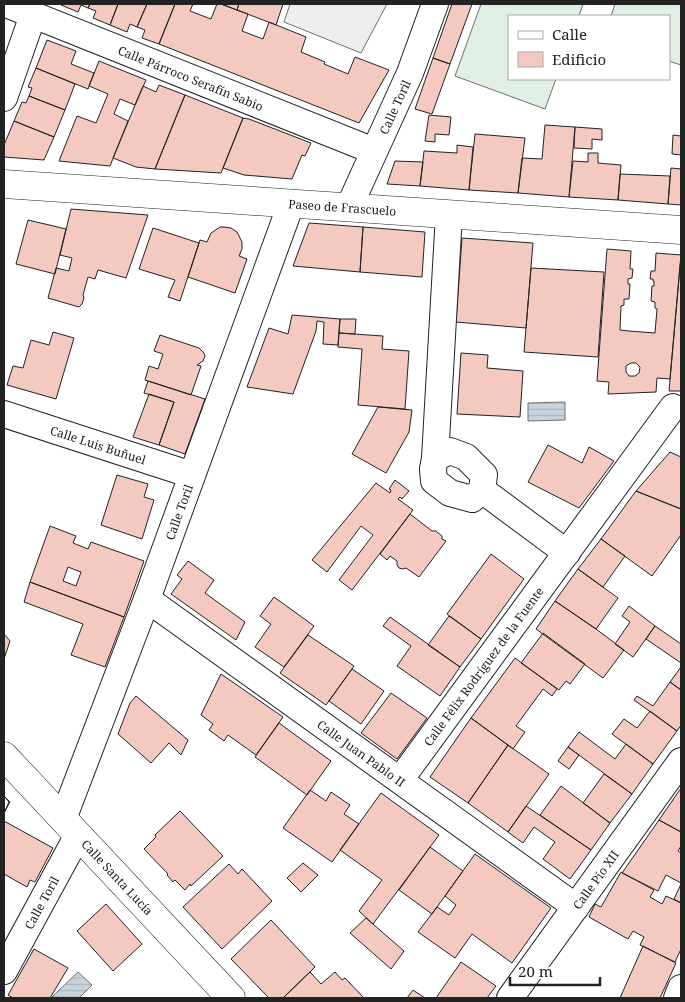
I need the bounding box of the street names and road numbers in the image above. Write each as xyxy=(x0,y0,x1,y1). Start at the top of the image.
street label: Calle Párroco Serafín Sabio xyxy=(116,41,266,115)
street label: Calle Toril xyxy=(375,77,414,137)
street label: Paseo de Frascuelo xyxy=(288,195,397,219)
street label: Calle Luis Buñuel xyxy=(48,421,148,468)
street label: Calle Toril xyxy=(161,482,197,542)
street label: Calle Félix Rodríguez de la Fuente xyxy=(419,583,547,749)
street label: Calle Juan Pablo II xyxy=(314,716,409,790)
street label: Calle Santa Lucía xyxy=(78,836,157,919)
street label: Calle Pío XII xyxy=(568,847,623,913)
street label: Calle Toril xyxy=(20,873,63,932)

